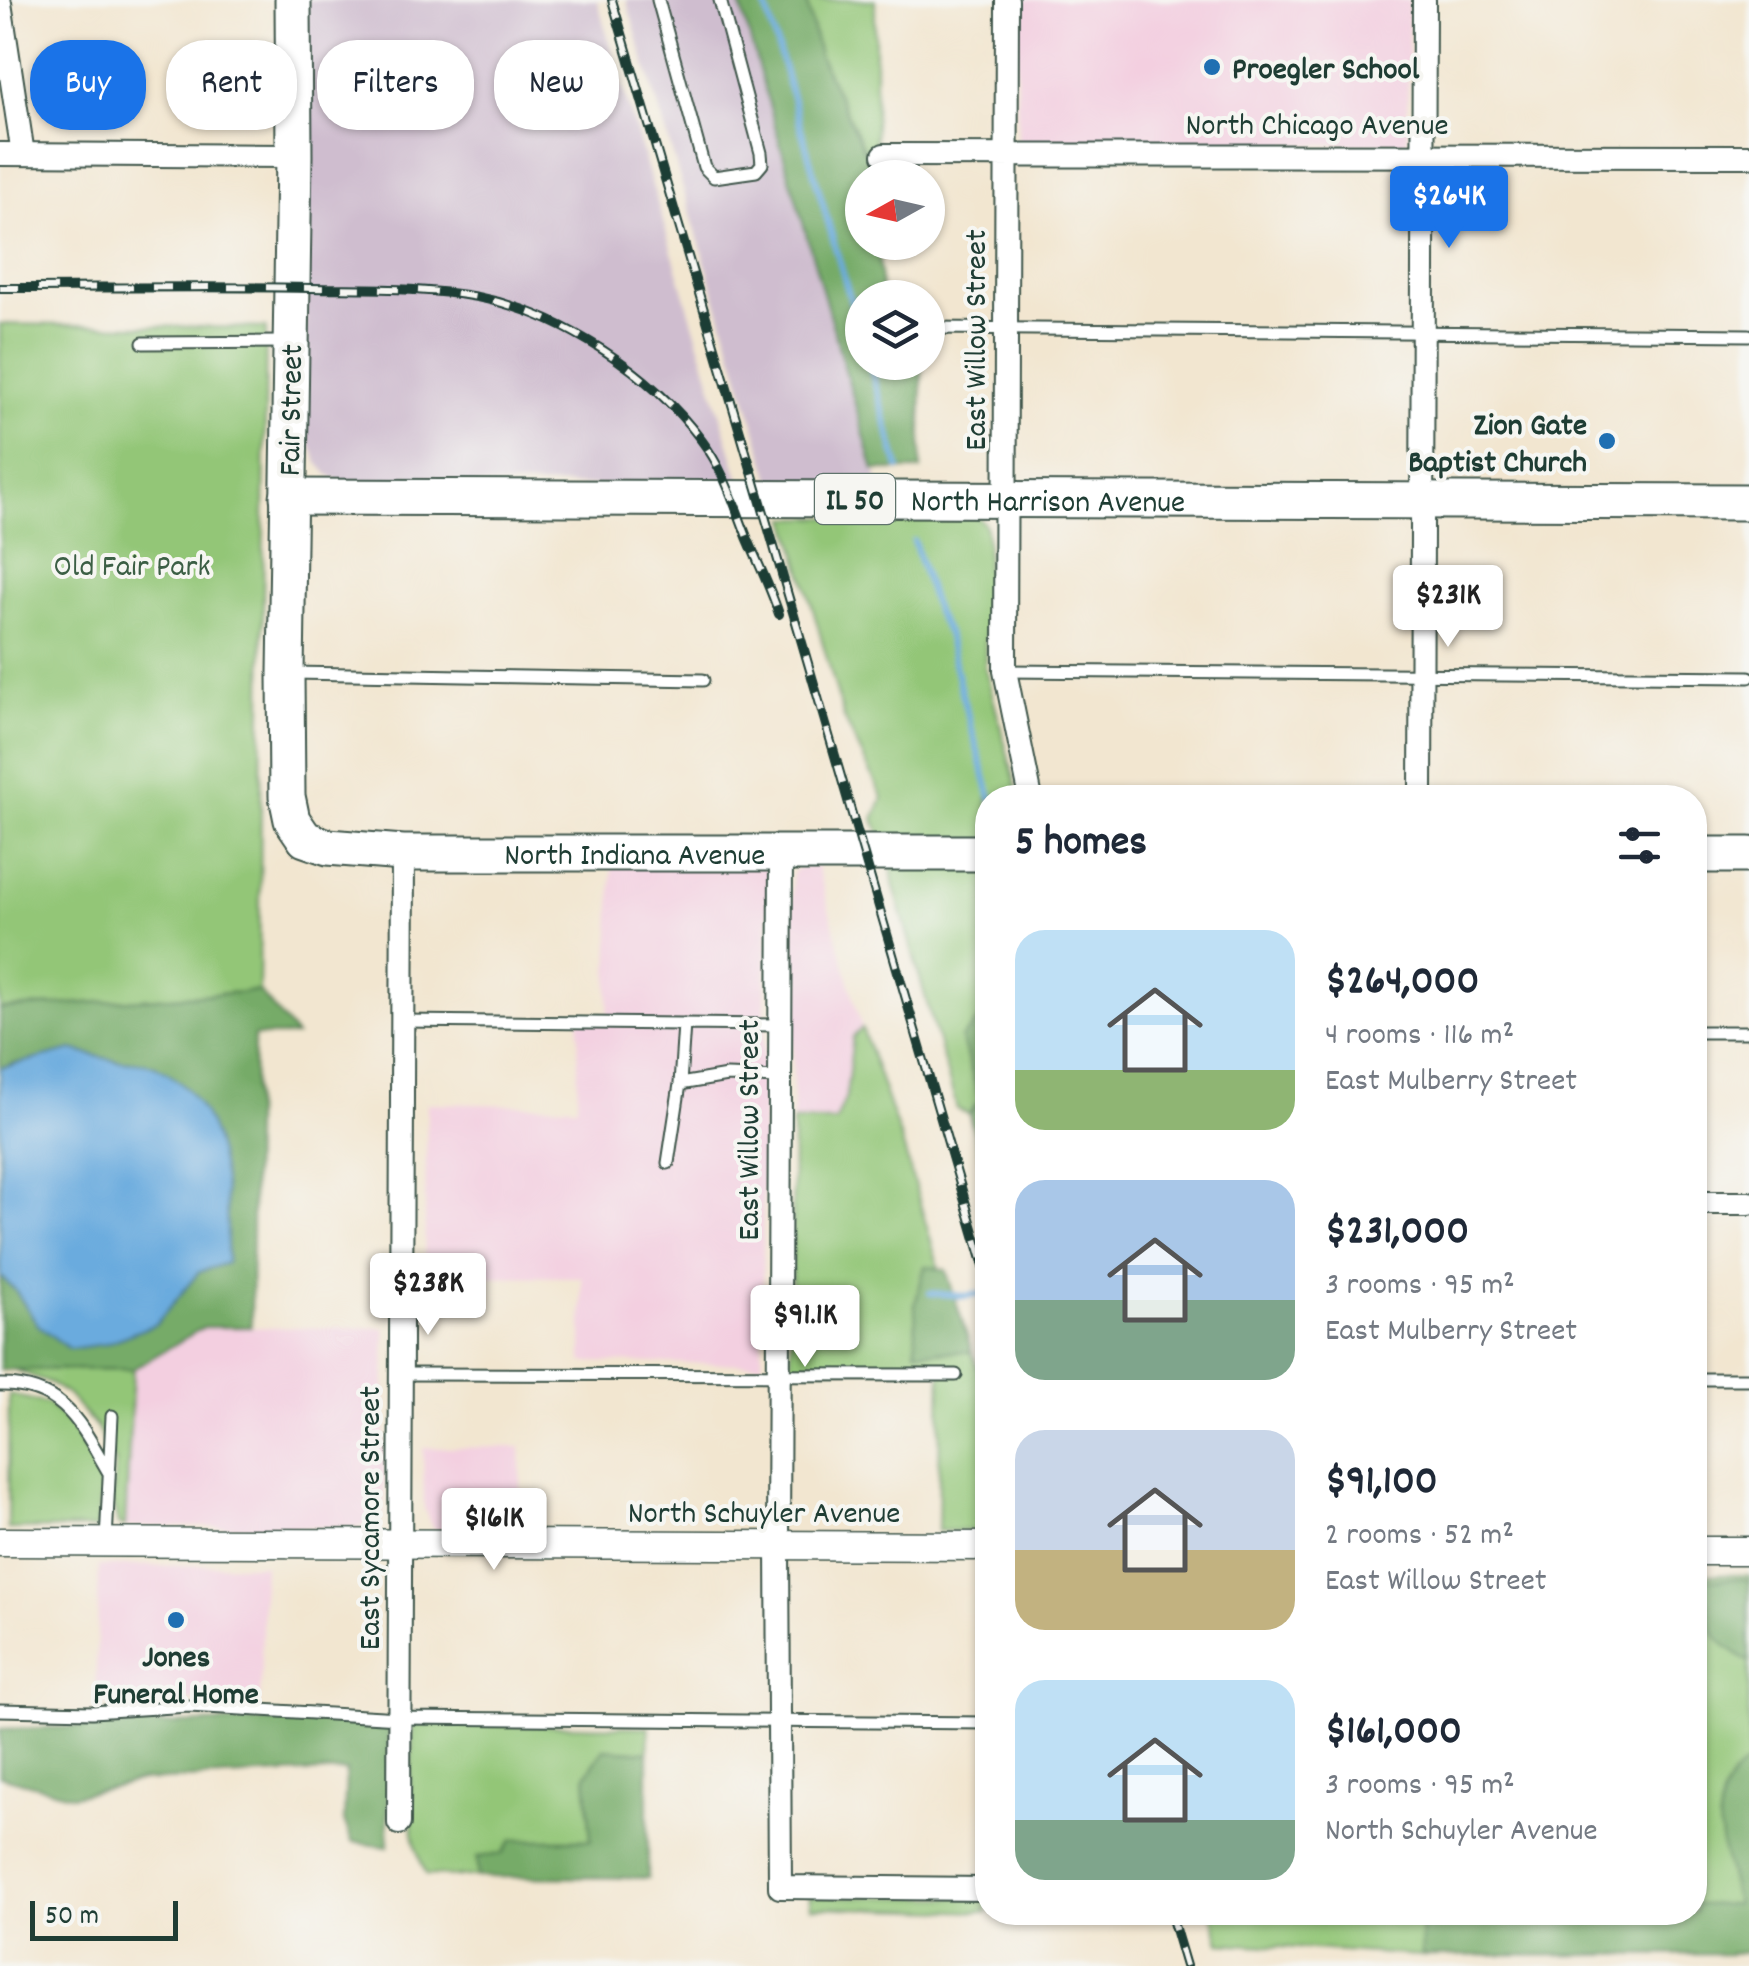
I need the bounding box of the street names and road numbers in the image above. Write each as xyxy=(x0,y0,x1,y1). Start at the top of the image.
street label: North Chicago Avenue xyxy=(1185,105,1449,151)
street label: East Willow Street xyxy=(956,229,1002,451)
street label: Fair Street xyxy=(270,343,318,477)
road number: IL 50 xyxy=(815,474,895,524)
street label: North Harrison Avenue xyxy=(911,481,1185,528)
street label: North Indiana Avenue xyxy=(504,835,765,881)
street label: East Willow Street xyxy=(729,1019,775,1241)
street label: East Sycamore Street xyxy=(350,1386,396,1650)
street label: North Schuyler Avenue xyxy=(628,1493,900,1539)

